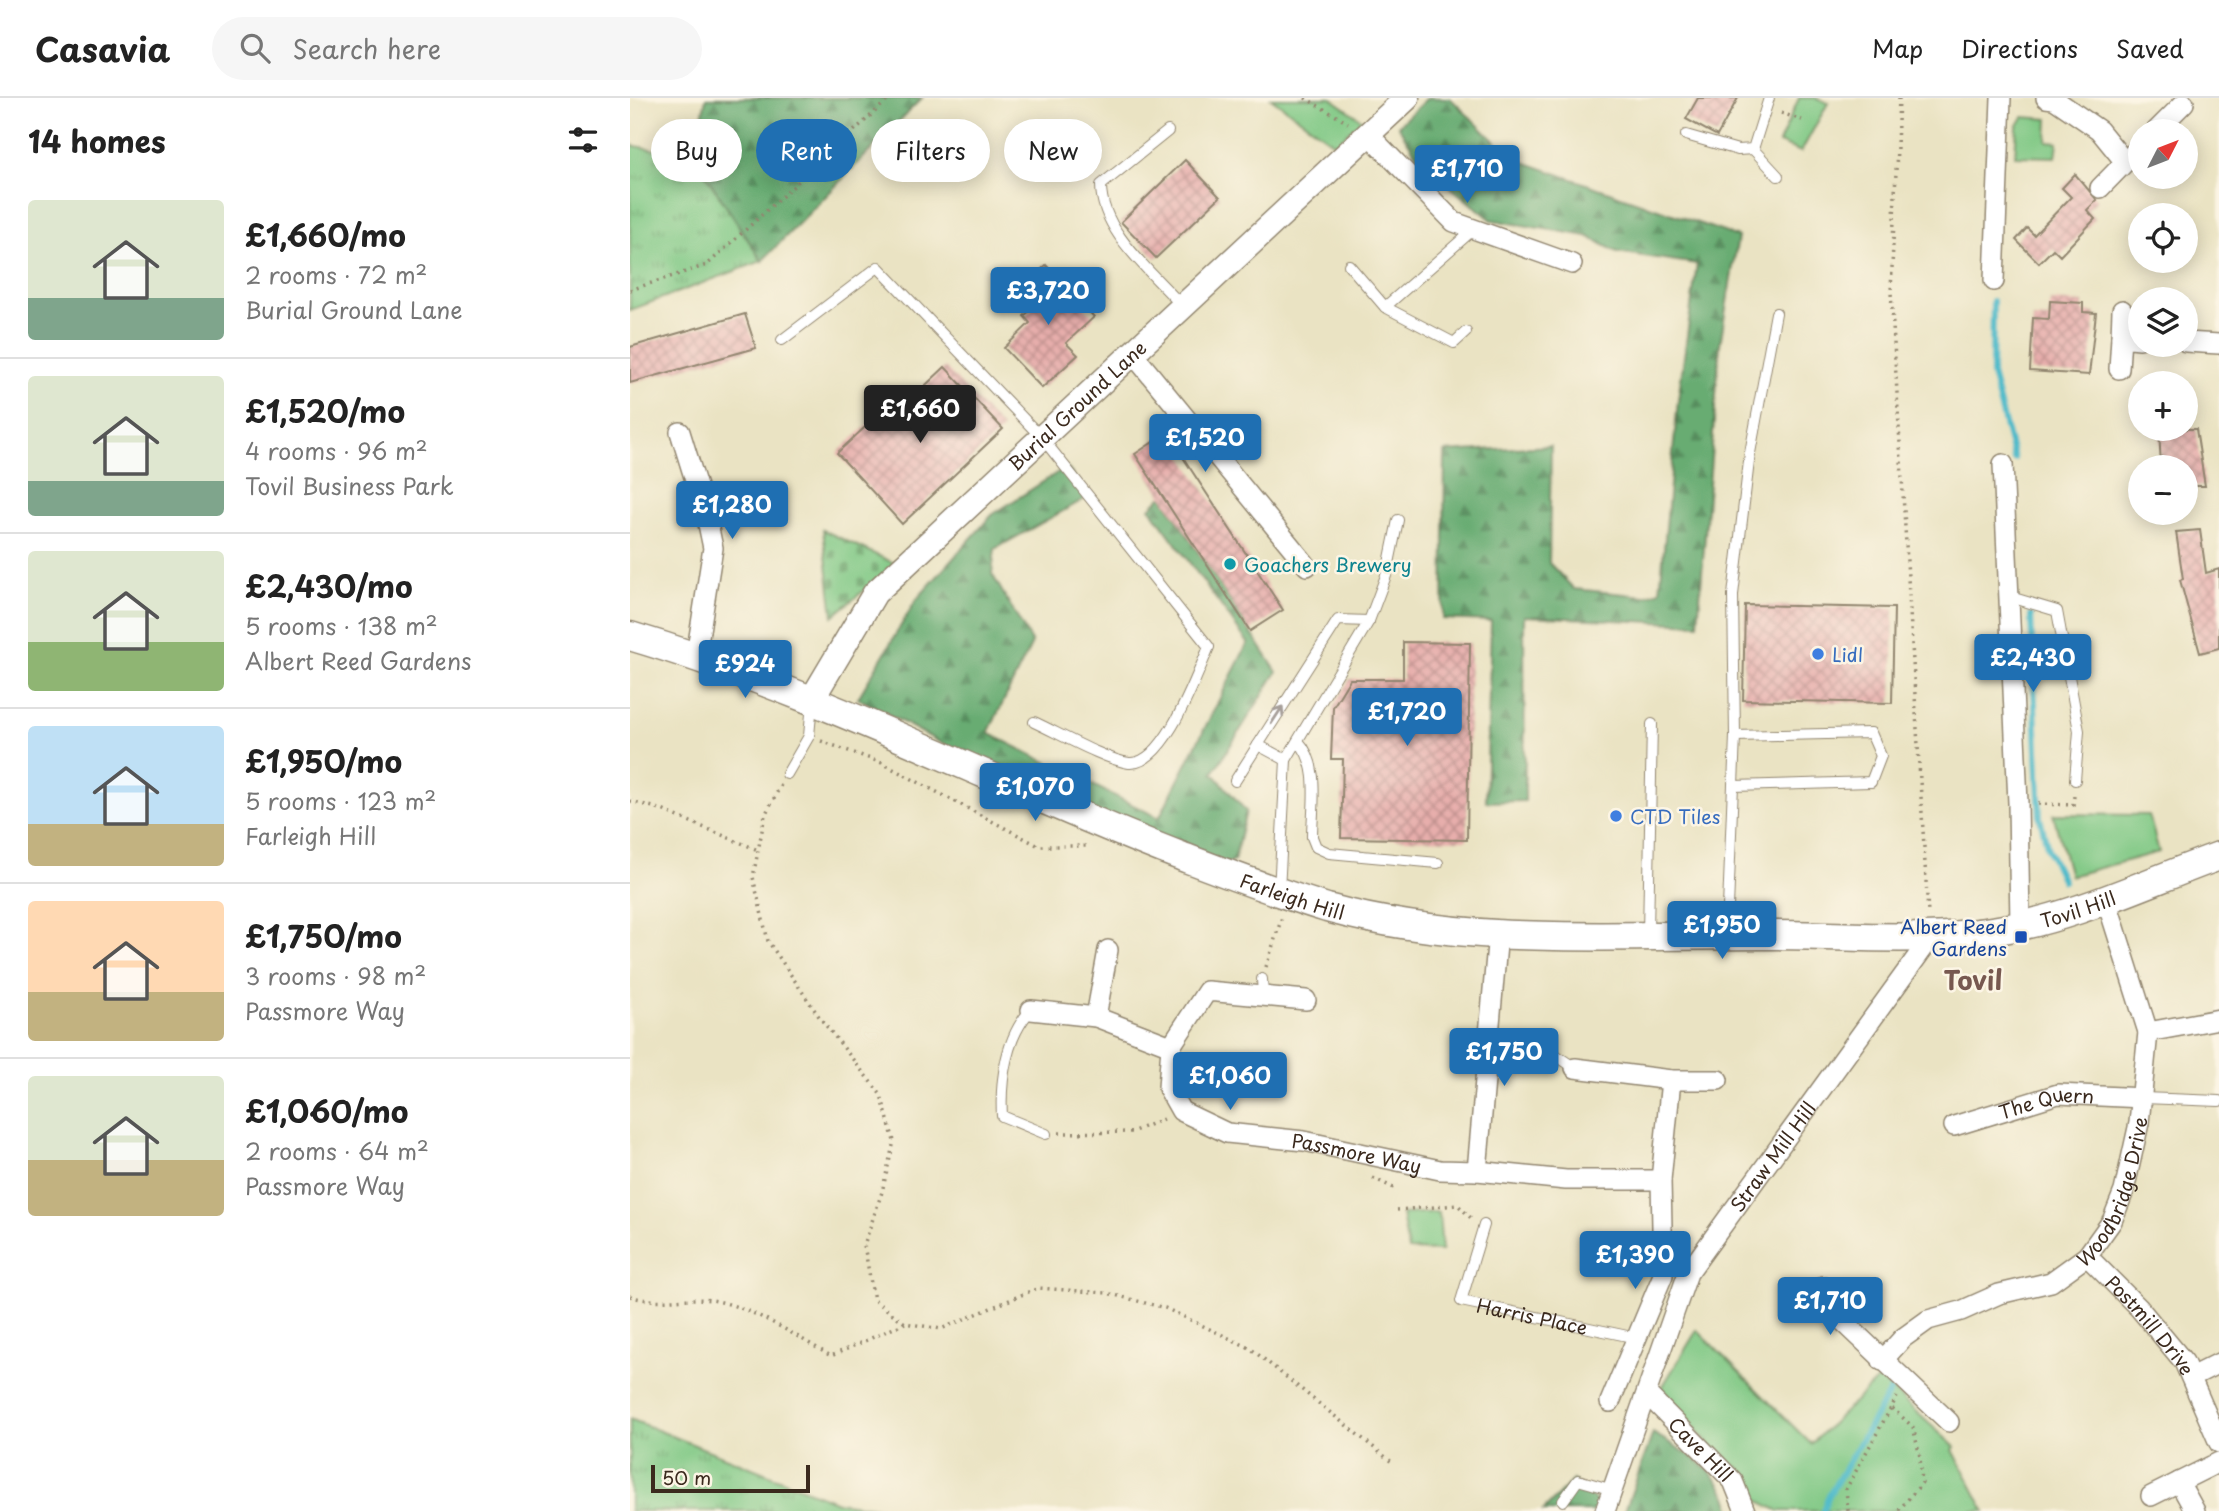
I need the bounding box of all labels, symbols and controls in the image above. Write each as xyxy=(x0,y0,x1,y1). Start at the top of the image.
search box xyxy=(212,17,702,80)
text: Casavia xyxy=(35,23,170,73)
icon: search xyxy=(236,29,274,67)
text: Search here xyxy=(292,29,441,68)
text: Map xyxy=(1872,30,1923,66)
text: Directions xyxy=(1961,30,2078,66)
text: Saved xyxy=(2116,30,2184,66)
text: 14 homes xyxy=(28,118,166,163)
chip: Buy xyxy=(651,119,742,182)
chip: Rent xyxy=(756,119,857,182)
chip: Filters xyxy=(871,119,990,182)
chip: New xyxy=(1004,119,1102,182)
north arrow xyxy=(2128,119,2198,189)
map controls xyxy=(2128,119,2198,525)
icon: filters xyxy=(564,121,602,159)
pin: £1,710 xyxy=(1410,146,1524,205)
text: £1,710 xyxy=(1431,150,1503,185)
button: locate xyxy=(2128,203,2198,273)
text: £1,660/mo xyxy=(245,212,406,257)
icon: home xyxy=(84,228,168,312)
text: 2 rooms · 72 m² xyxy=(245,257,427,292)
pin: £3,720 xyxy=(991,268,1105,327)
text: £3,720 xyxy=(1007,272,1089,307)
button: layers xyxy=(2128,287,2198,357)
text: Burial Ground Lane xyxy=(245,292,463,327)
street label: Burial Ground Lane xyxy=(1001,334,1152,477)
button: + xyxy=(2128,371,2198,441)
pin: £1,660 xyxy=(863,386,977,445)
text: £1,520/mo xyxy=(245,388,405,433)
text: £1,660 xyxy=(880,390,960,425)
icon: home xyxy=(84,404,168,488)
pin: £1,520 xyxy=(1148,414,1262,474)
text: £1,520 xyxy=(1165,419,1245,454)
text: 4 rooms · 96 m² xyxy=(245,433,428,468)
button: − xyxy=(2128,455,2198,525)
text: Tovil Business Park xyxy=(245,468,454,503)
pin: £1,280 xyxy=(675,482,789,541)
text: £1,280 xyxy=(692,486,772,521)
place label: Goachers Brewery xyxy=(1244,550,1412,578)
marker: Goachers Brewery xyxy=(1222,556,1238,572)
text: £2,430/mo xyxy=(245,563,413,608)
icon: home xyxy=(84,579,168,663)
text: 5 rooms · 138 m² xyxy=(245,608,438,643)
pin: £2,430 xyxy=(1976,634,2090,694)
text: £2,430 xyxy=(1990,639,2076,674)
pin: £924 xyxy=(704,640,786,700)
place label: Lidl xyxy=(1832,640,1863,668)
text: Albert Reed Gardens xyxy=(245,643,472,678)
text: £924 xyxy=(715,645,775,680)
marker: Lidl xyxy=(1810,646,1826,662)
pin: £1,720 xyxy=(1350,688,1464,748)
text: £1,720 xyxy=(1368,693,1446,728)
one-way arrow xyxy=(1270,706,1284,725)
text: £1,950/mo xyxy=(245,738,402,783)
icon: home xyxy=(84,754,168,838)
pin: £1,070 xyxy=(978,764,1092,823)
text: £1,070 xyxy=(996,768,1074,803)
text: 5 rooms · 123 m² xyxy=(245,783,436,818)
place label: CTD Tiles xyxy=(1630,802,1720,830)
marker: CTD Tiles xyxy=(1608,808,1624,824)
text: Farleigh Hill xyxy=(245,818,376,853)
street label: Farleigh Hill xyxy=(1236,866,1347,926)
street label: Tovil Hill xyxy=(2037,883,2119,934)
pin: £1,950 xyxy=(1665,902,1779,961)
text: £1,950 xyxy=(1683,906,1761,941)
place label: Albert Reed Gardens xyxy=(1900,912,2007,962)
text: £1,750/mo xyxy=(245,913,402,958)
icon: home xyxy=(84,929,168,1013)
marker: Albert Reed Gardens xyxy=(2013,929,2029,945)
text: 3 rooms · 98 m² xyxy=(245,958,426,993)
district label: Tovil xyxy=(1944,960,2002,999)
text: Passmore Way xyxy=(245,993,405,1028)
pin: £1,750 xyxy=(1447,1028,1561,1088)
text: £1,750 xyxy=(1465,1033,1543,1068)
pin: £1,060 xyxy=(1173,1052,1287,1112)
text: £1,060 xyxy=(1189,1057,1271,1092)
street label: The Quern xyxy=(1995,1079,2095,1126)
text: £1,060/mo xyxy=(245,1088,409,1133)
street label: Straw Mill Hill xyxy=(1723,1096,1822,1217)
icon: home xyxy=(84,1104,168,1188)
street label: Woodbridge Drive xyxy=(2071,1116,2154,1273)
street label: Passmore Way xyxy=(1290,1126,1424,1180)
text: 2 rooms · 64 m² xyxy=(245,1133,429,1168)
text: Passmore Way xyxy=(245,1168,405,1203)
pin: £1,390 xyxy=(1578,1232,1692,1291)
text: £1,390 xyxy=(1596,1236,1674,1271)
street label: Postmill Drive xyxy=(2099,1268,2202,1379)
pin: £1,710 xyxy=(1773,1278,1887,1337)
text: £1,710 xyxy=(1794,1282,1866,1317)
street label: Harris Place xyxy=(1474,1291,1590,1341)
street label: Cave Hill xyxy=(1663,1410,1740,1488)
scale bar xyxy=(651,1462,810,1494)
text: 50 m xyxy=(662,1463,711,1491)

